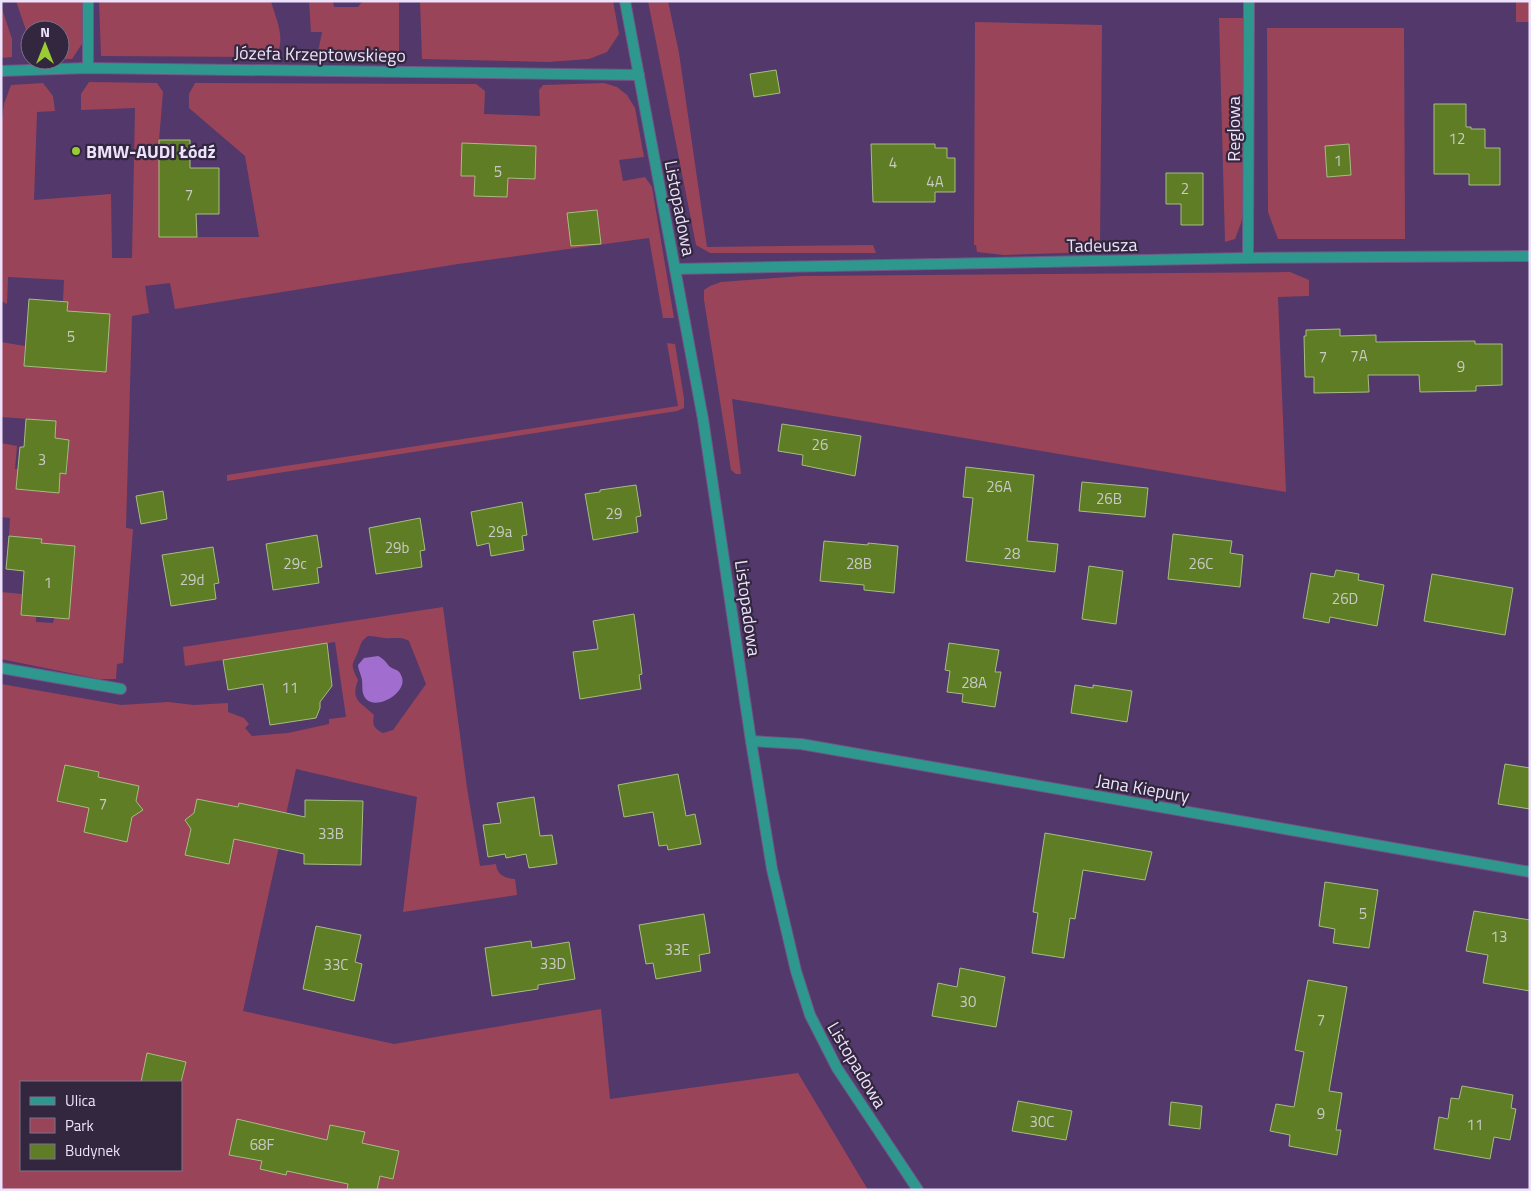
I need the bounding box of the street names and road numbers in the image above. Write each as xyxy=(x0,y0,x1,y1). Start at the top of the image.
street label: Józefa Krzeptowskiego xyxy=(234,39,406,69)
street label: Reglowa xyxy=(1220,96,1247,162)
street label: Listopadowa xyxy=(658,158,702,258)
street label: Tadeusza xyxy=(1066,231,1138,259)
street label: Listopadowa xyxy=(728,558,768,658)
street label: Jana Kiepury xyxy=(1094,767,1192,810)
street label: Listopadowa xyxy=(820,1017,894,1113)

